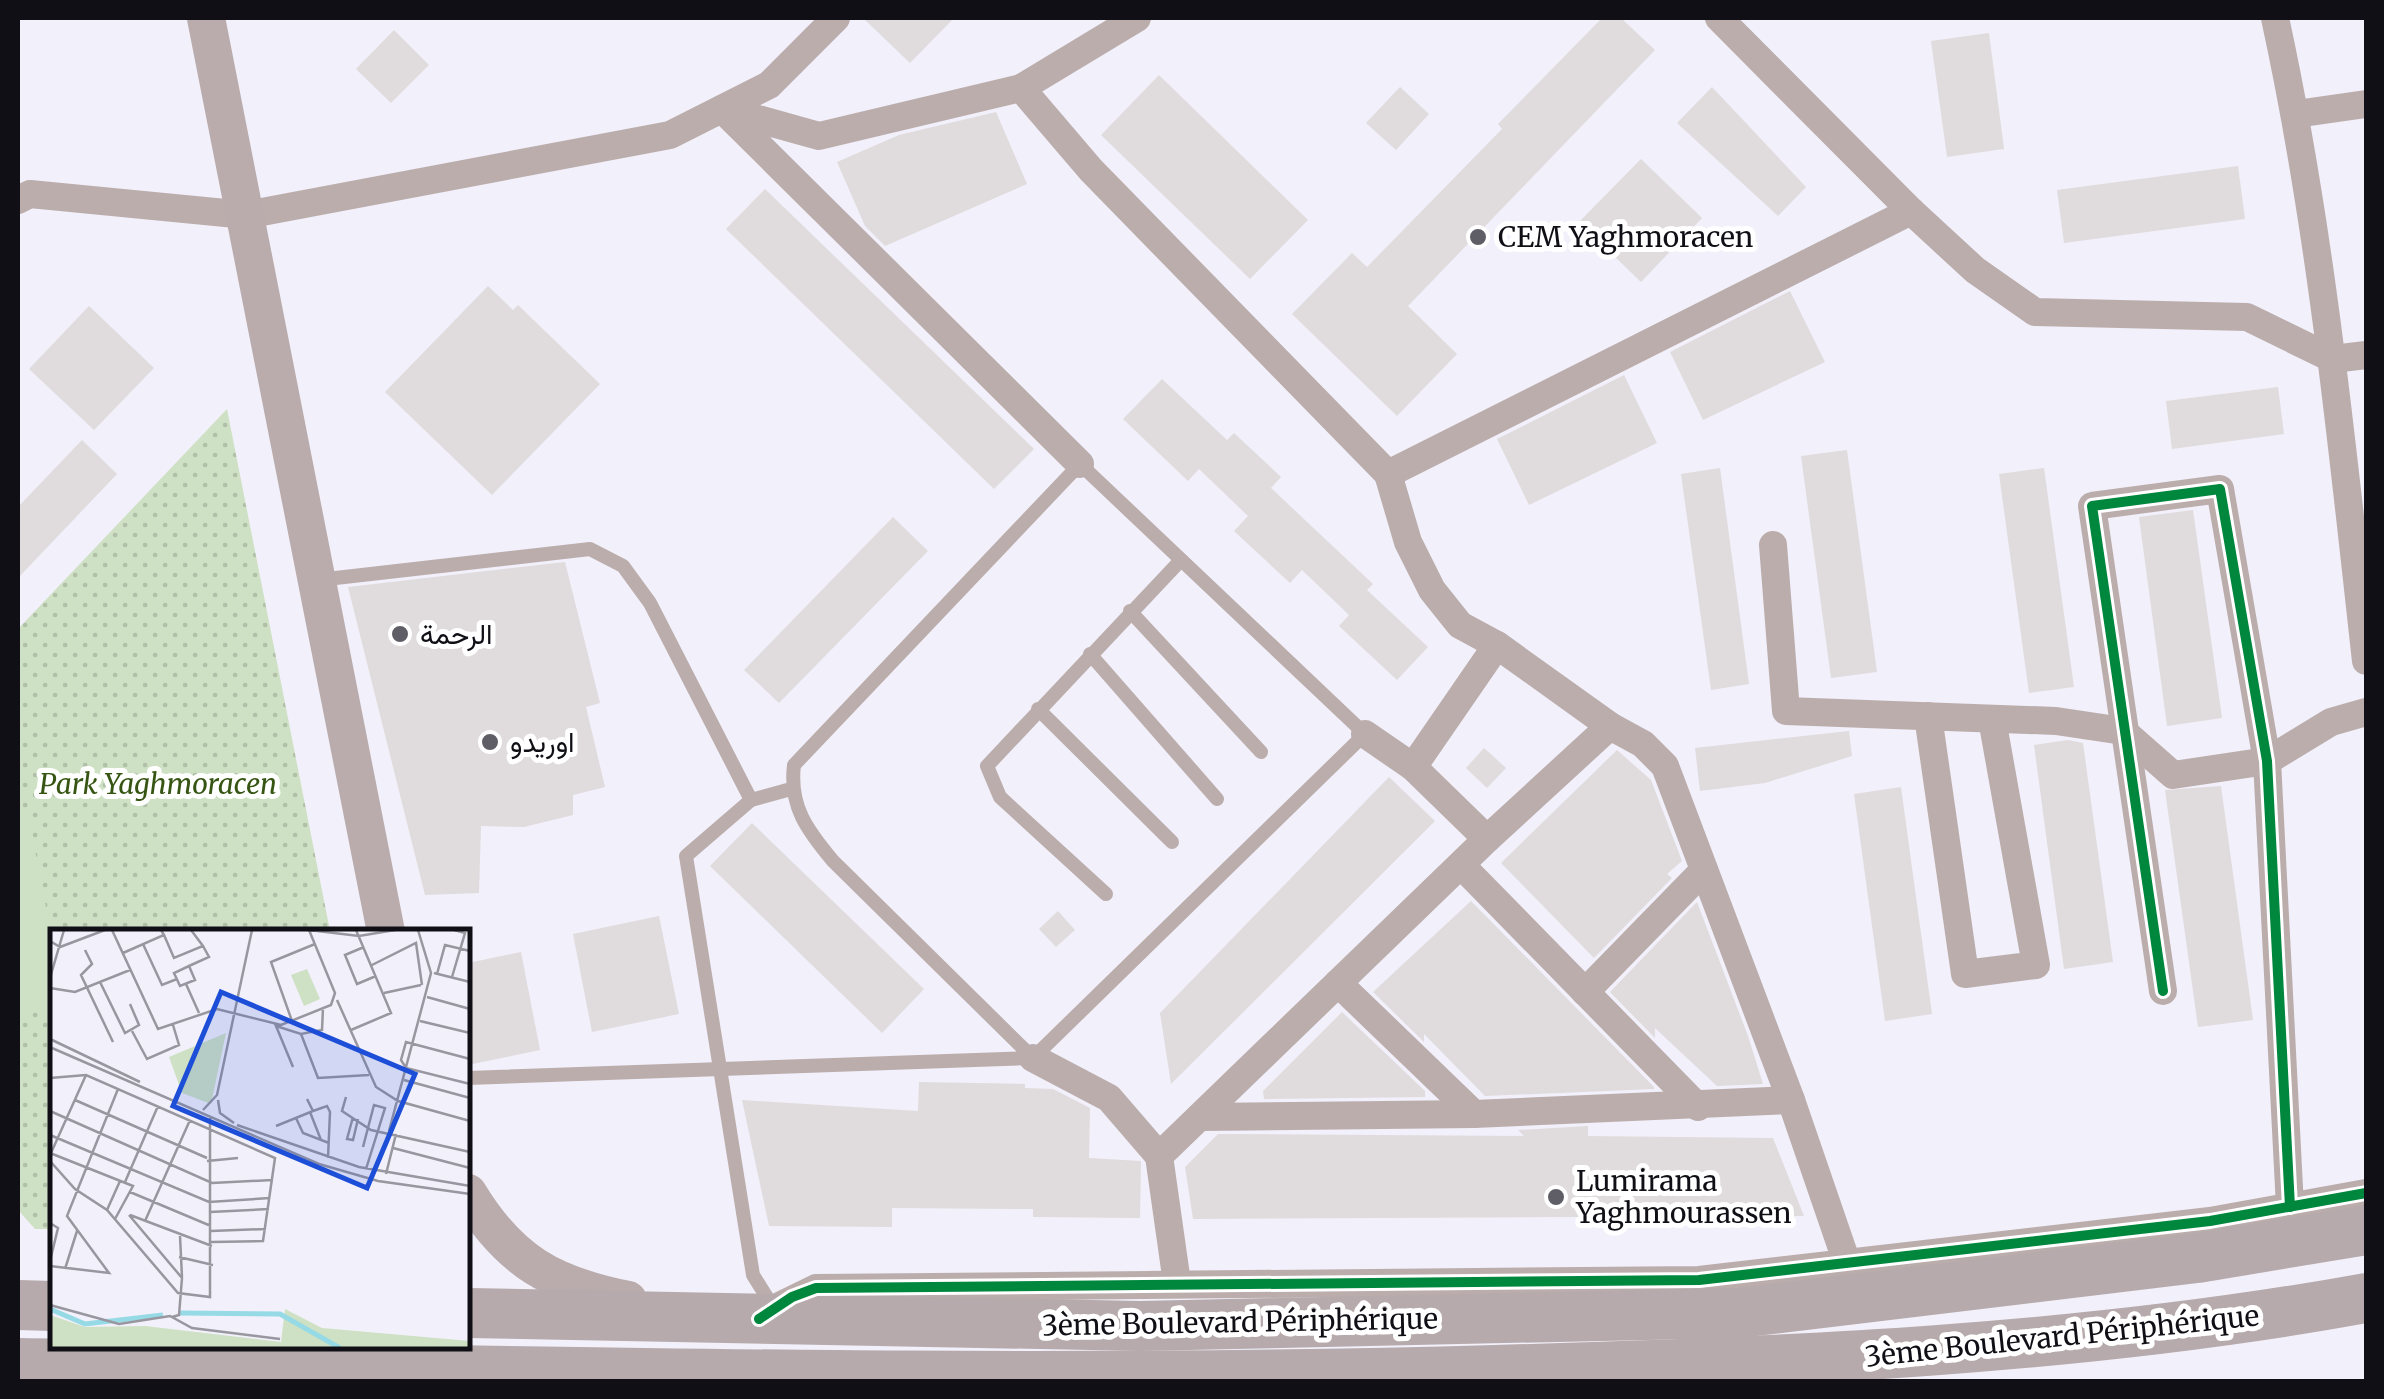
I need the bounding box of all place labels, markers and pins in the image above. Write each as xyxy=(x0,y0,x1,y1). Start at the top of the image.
place label: CEM Yaghmoracen xyxy=(1498,219,1753,255)
marker: CEM Yaghmoracen xyxy=(1467,226,1489,248)
place label: الرحمة xyxy=(420,616,493,652)
marker: الرحمة xyxy=(389,623,411,645)
place label: اوريدو xyxy=(510,724,575,760)
marker: اوريدو xyxy=(479,731,501,753)
place label: Lumirama Yaghmourassen xyxy=(1575,1163,1792,1231)
marker: Lumirama Yaghmourassen xyxy=(1545,1186,1567,1208)

